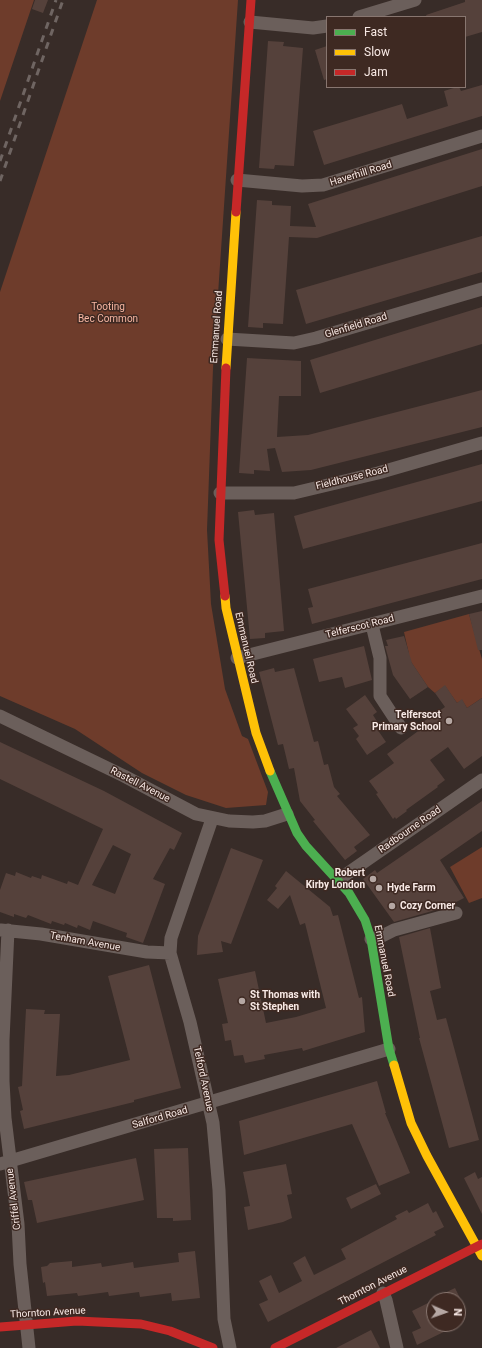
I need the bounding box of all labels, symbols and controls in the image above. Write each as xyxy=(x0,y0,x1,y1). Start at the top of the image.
legend xyxy=(326,16,466,88)
text: Fast xyxy=(364,25,387,39)
text: Slow xyxy=(364,45,390,59)
text: Jam xyxy=(364,65,388,79)
street label: Haverhill Road xyxy=(329,159,393,189)
street label: Emmanuel Road xyxy=(208,290,226,364)
park label: Tooting Bec Common xyxy=(78,301,138,324)
street label: Glenfield Road xyxy=(323,311,389,341)
street label: Fieldhouse Road xyxy=(315,463,389,493)
street label: Emmanuel Road xyxy=(232,611,260,685)
street label: Telferscot Road xyxy=(325,613,395,641)
place label: Telferscot Primary School xyxy=(372,709,441,732)
marker: Telferscot Primary School xyxy=(444,716,454,726)
street label: Rastell Avenue xyxy=(108,765,172,805)
street label: Radbourne Road xyxy=(376,804,444,856)
place label: Robert Kirby London xyxy=(306,867,365,890)
marker: Robert Kirby London xyxy=(368,874,378,884)
place label: Hyde Farm xyxy=(387,882,436,894)
marker: Hyde Farm xyxy=(374,883,384,893)
place label: Cozy Corner xyxy=(400,900,455,912)
marker: Cozy Corner xyxy=(387,901,397,911)
street label: Emmanuel Road xyxy=(371,924,397,998)
street label: Tenham Avenue xyxy=(49,930,121,954)
place label: St Thomas with St Stephen xyxy=(250,989,320,1012)
marker: St Thomas with St Stephen xyxy=(237,996,247,1006)
street label: Telford Avenue xyxy=(190,1045,216,1113)
street label: Salford Road xyxy=(131,1104,189,1132)
street label: Criffel Avenue xyxy=(4,1167,24,1231)
street label: Thornton Avenue xyxy=(337,1263,409,1309)
north arrow xyxy=(426,1292,466,1332)
street label: Thornton Avenue xyxy=(10,1305,86,1321)
text: N xyxy=(451,1308,464,1317)

